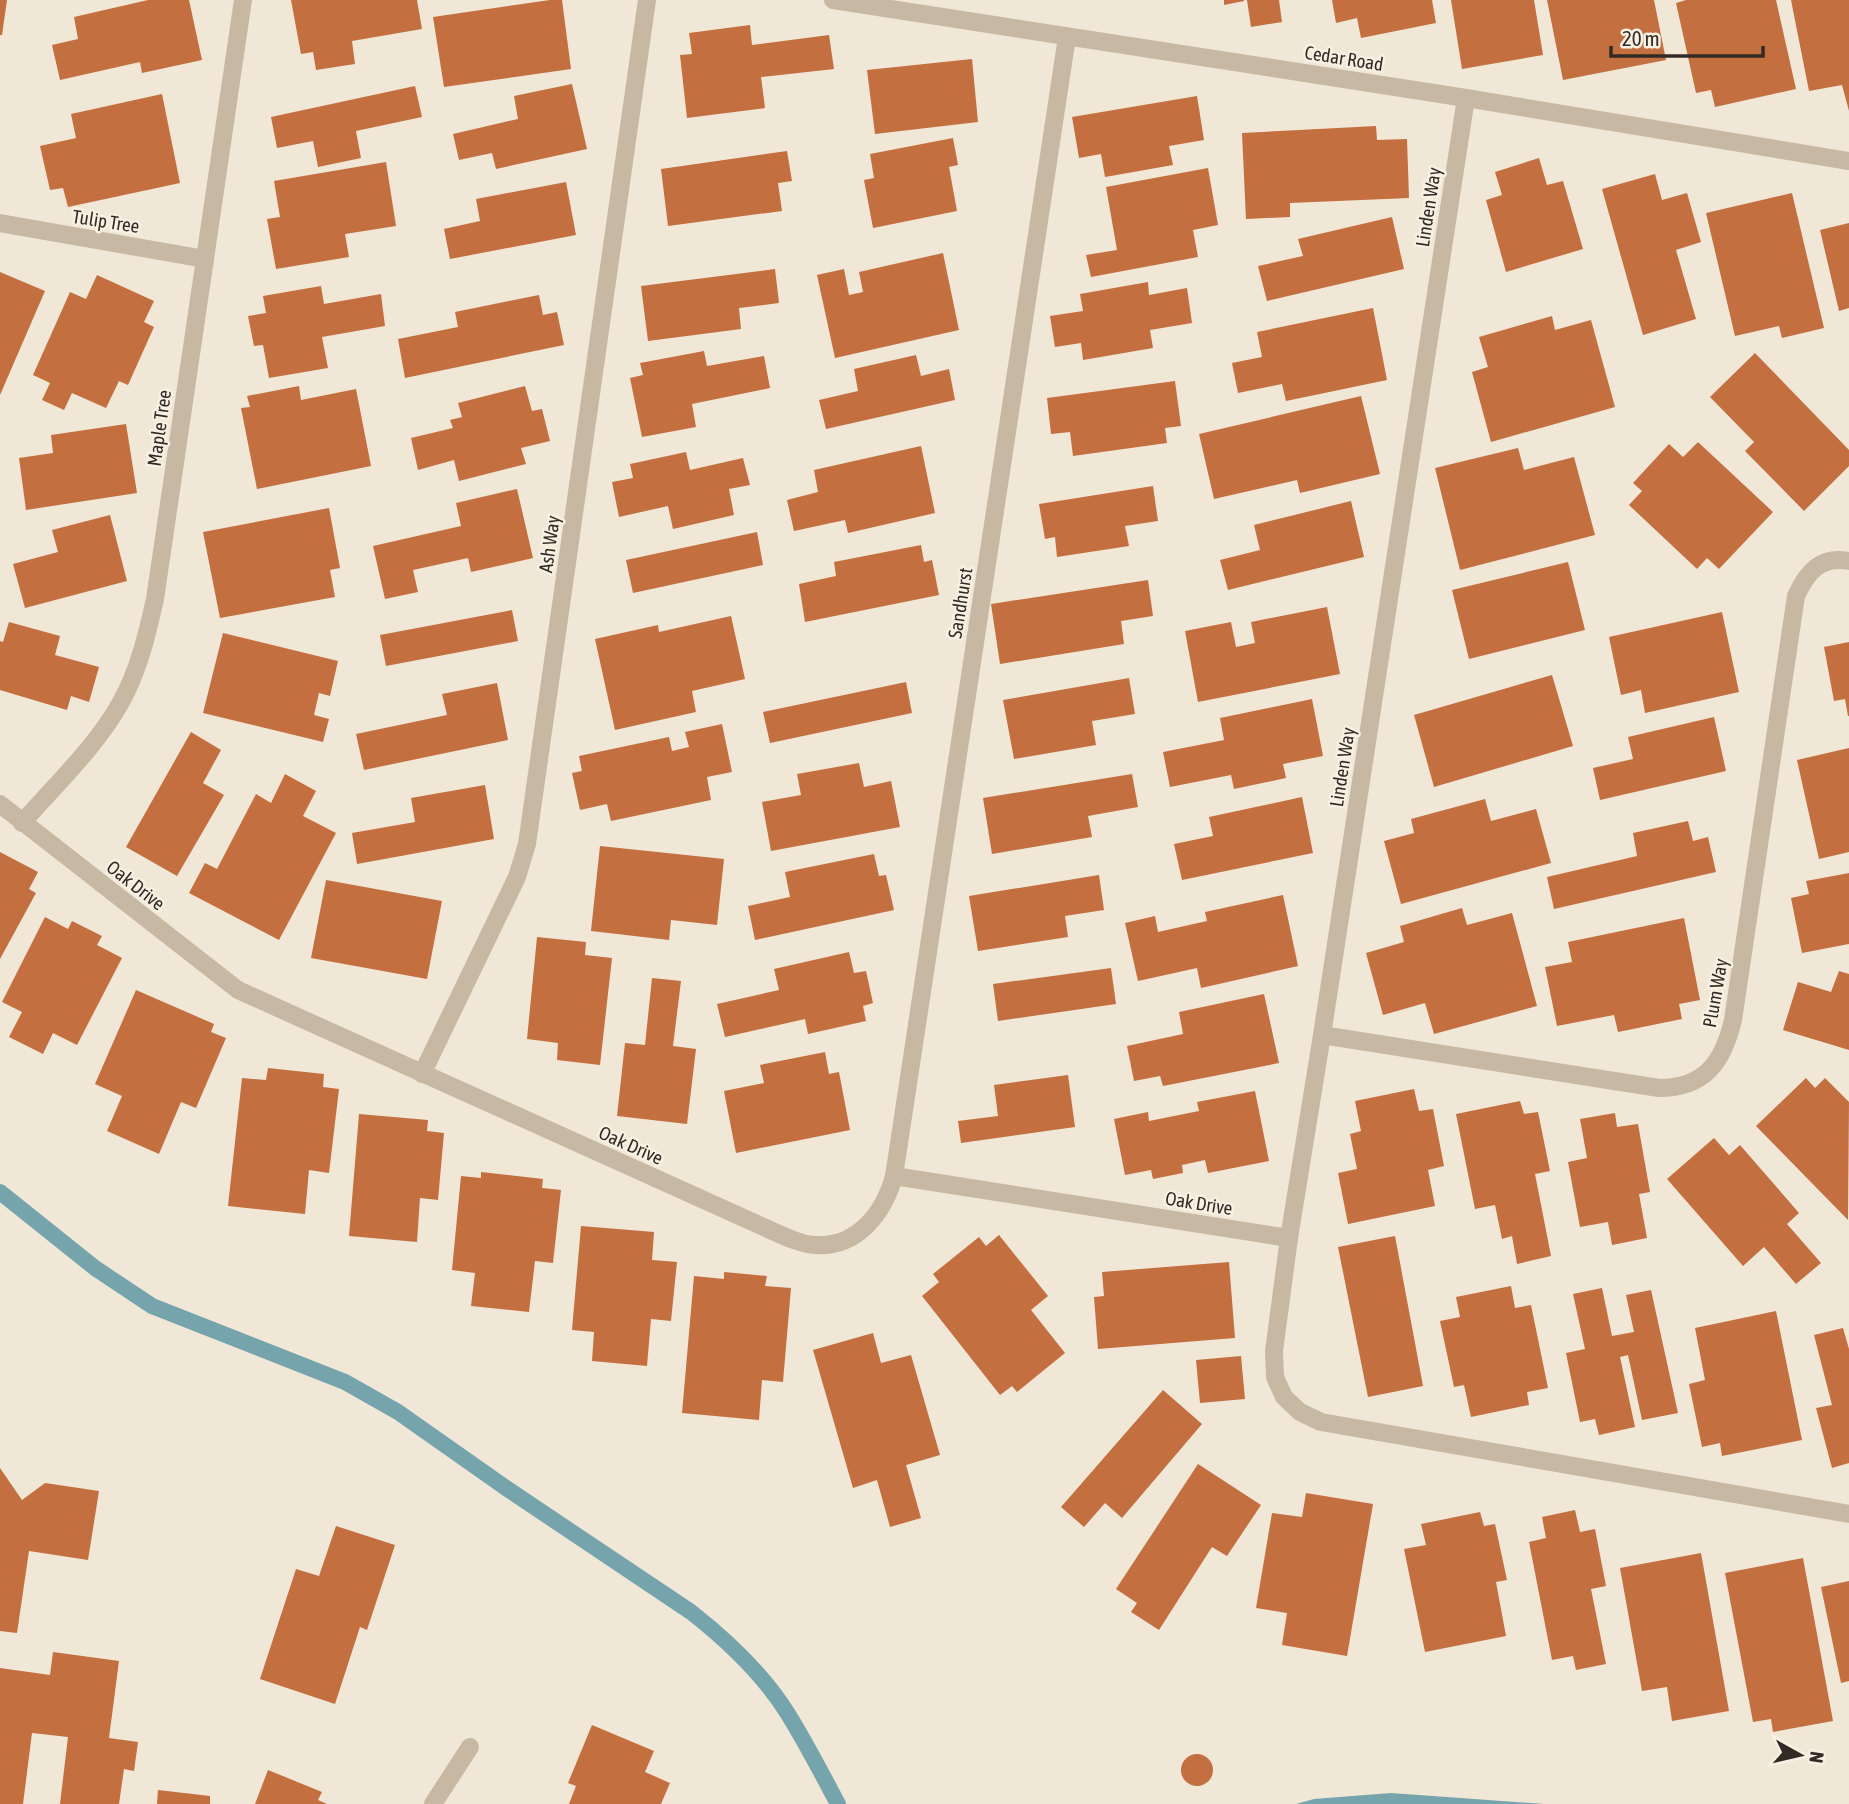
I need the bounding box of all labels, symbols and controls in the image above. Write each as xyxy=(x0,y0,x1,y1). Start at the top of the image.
scale bar xyxy=(1611,14,1763,58)
text: 20 m xyxy=(1622,26,1660,50)
street label: Cedar Road xyxy=(1303,41,1385,75)
street label: Linden Way xyxy=(1411,165,1445,248)
street label: Tulip Tree xyxy=(71,205,141,237)
street label: Maple Tree xyxy=(143,389,175,467)
street label: Ash Way xyxy=(534,514,564,574)
street label: Sandhurst xyxy=(944,566,976,640)
street label: Linden Way xyxy=(1325,725,1359,808)
street label: Oak Drive xyxy=(103,855,169,915)
street label: Plum Way xyxy=(1698,957,1732,1029)
street label: Oak Drive xyxy=(596,1121,666,1169)
street label: Oak Drive xyxy=(1164,1187,1234,1219)
north arrow xyxy=(1765,1720,1835,1790)
text: N xyxy=(1805,1750,1829,1764)

